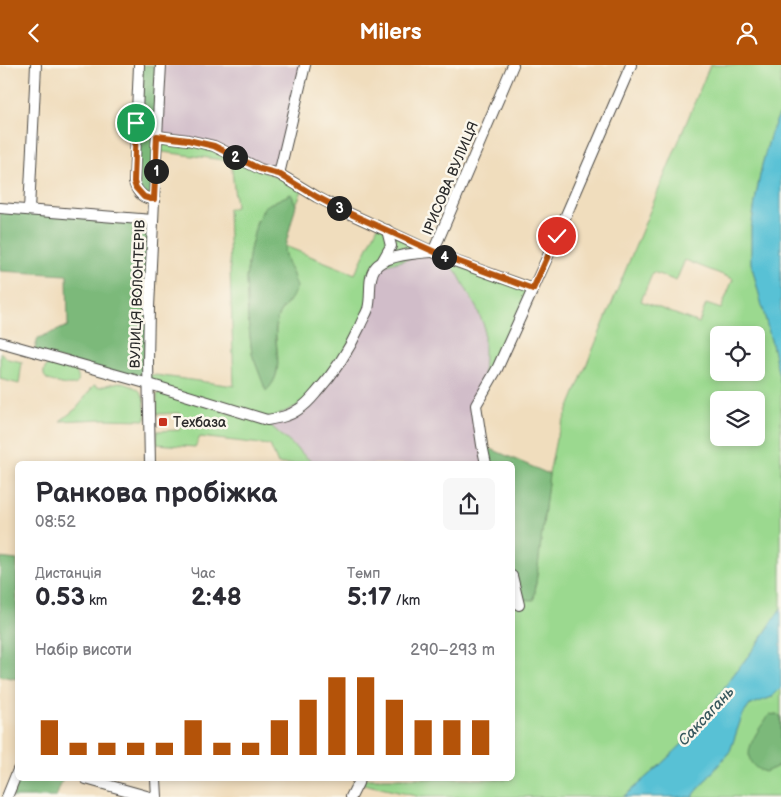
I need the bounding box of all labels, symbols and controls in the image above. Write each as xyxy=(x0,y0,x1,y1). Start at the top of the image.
icon: back xyxy=(20,19,48,47)
text: Milers xyxy=(359,19,422,46)
icon: person xyxy=(733,19,761,47)
pin xyxy=(115,102,157,144)
icon: arrive xyxy=(122,109,150,137)
street label: ІРИСОВА ВУЛИЦЯ xyxy=(419,119,482,238)
pin: 2 xyxy=(222,145,248,169)
text: 2 xyxy=(231,149,240,166)
pin: 1 xyxy=(144,159,168,183)
text: 1 xyxy=(154,163,159,180)
pin: 3 xyxy=(326,195,352,221)
text: 3 xyxy=(335,200,344,217)
pin xyxy=(536,215,578,257)
street label: ВУЛИЦЯ ВОЛОНТЕРІВ xyxy=(126,219,149,369)
icon: check xyxy=(543,222,571,250)
pin: 4 xyxy=(432,245,456,269)
text: 4 xyxy=(440,249,449,266)
map controls xyxy=(710,326,765,446)
button: locate xyxy=(710,326,765,381)
button: layers xyxy=(710,391,765,446)
place label: Техбаза xyxy=(173,414,227,431)
marker: Техбаза xyxy=(157,416,169,428)
text: Ранкова пробіжка xyxy=(35,477,277,510)
button: share xyxy=(443,478,495,530)
text: 08:52 xyxy=(35,513,76,532)
text: Дистанція xyxy=(35,565,102,582)
text: Час xyxy=(191,565,215,582)
text: Темп xyxy=(347,565,380,582)
text: 0.53 xyxy=(35,582,85,613)
text: 2:48 xyxy=(191,582,242,613)
text: 5:17 xyxy=(347,582,392,613)
text: km xyxy=(85,592,107,609)
text: /km xyxy=(392,592,420,609)
text: Набір висоти xyxy=(35,641,132,660)
text: 290–293 m xyxy=(410,641,495,660)
water label: Саксагань xyxy=(674,683,739,750)

